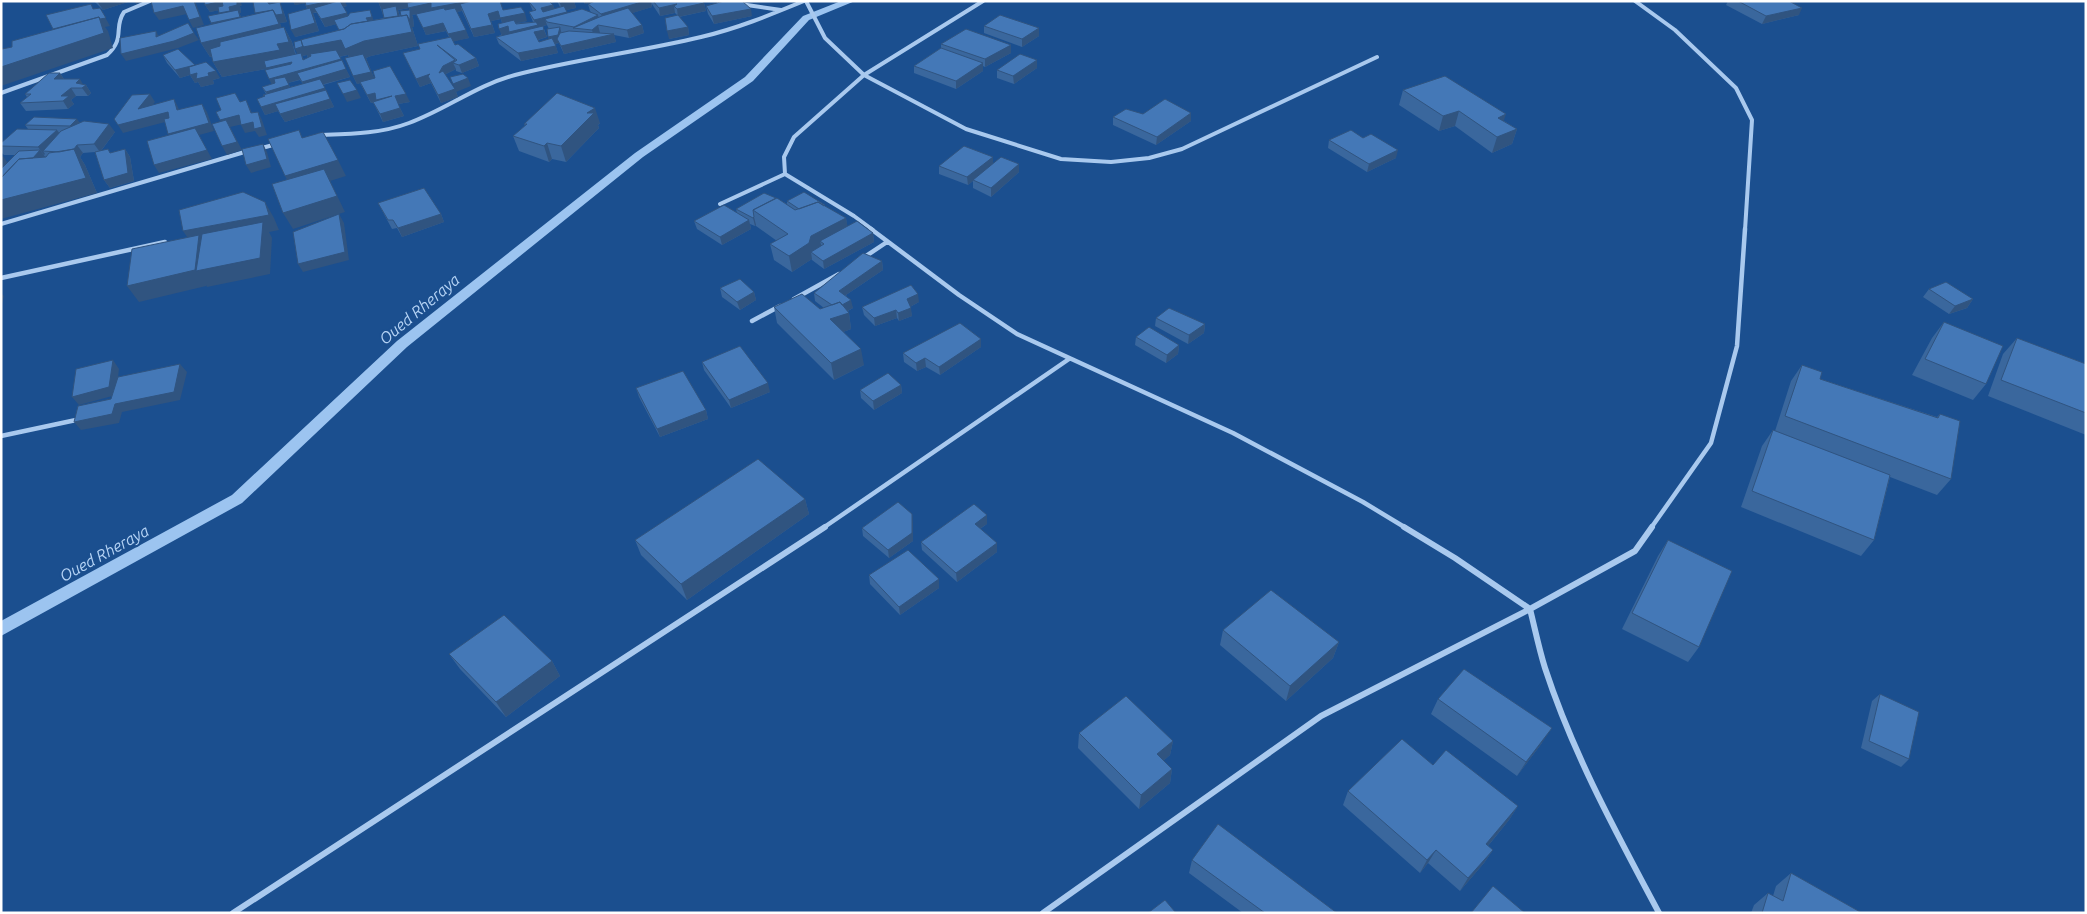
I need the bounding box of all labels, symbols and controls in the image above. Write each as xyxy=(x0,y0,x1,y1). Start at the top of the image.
water label: Oued Rheraya xyxy=(375,270,463,348)
water label: Oued Rheraya xyxy=(56,521,152,585)

